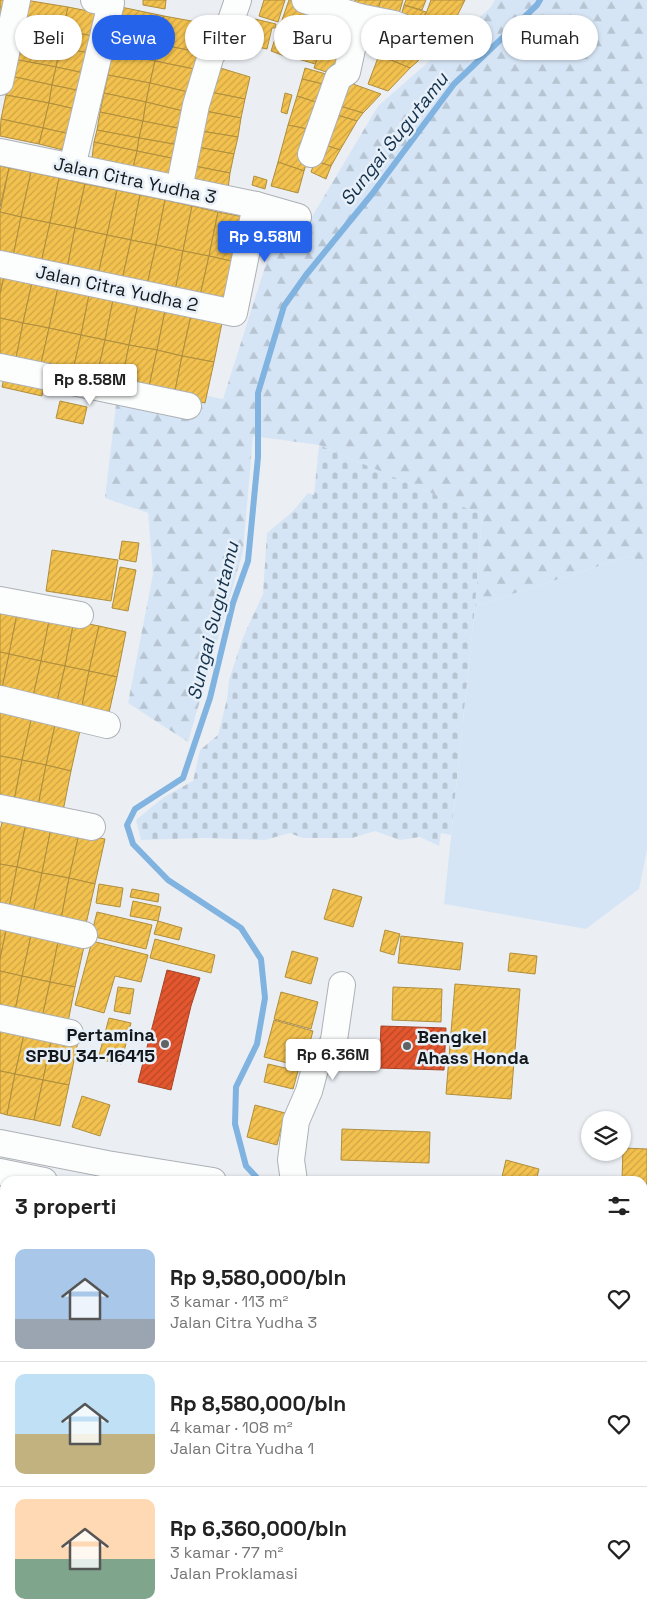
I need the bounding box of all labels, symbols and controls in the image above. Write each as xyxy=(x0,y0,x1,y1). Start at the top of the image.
chip: Beli xyxy=(15,15,82,60)
chip: Sewa xyxy=(92,15,175,60)
chip: Filter xyxy=(185,15,264,60)
chip: Baru xyxy=(274,15,351,60)
chip: Apartemen xyxy=(361,15,492,60)
chip: Rumah xyxy=(502,15,598,60)
water label: Sungai Sugutamu xyxy=(334,66,455,211)
street label: Jalan Citra Yudha 3 xyxy=(52,152,218,208)
pin: Rp 9.58M xyxy=(213,220,317,263)
text: Rp 9.58M xyxy=(229,226,301,247)
street label: Jalan Citra Yudha 2 xyxy=(34,260,200,316)
pin: Rp 8.58M xyxy=(38,364,142,406)
text: Rp 8.58M xyxy=(54,369,126,390)
water label: Sungai Sugutamu xyxy=(181,538,245,703)
place label: Pertamina SPBU 34-16415 xyxy=(26,1023,156,1067)
place label: Bengkel Ahass Honda xyxy=(417,1025,530,1069)
marker: Pertamina SPBU 34-16415 xyxy=(159,1038,171,1050)
pin: Rp 6.36M xyxy=(281,1038,385,1081)
marker: Bengkel Ahass Honda xyxy=(401,1040,413,1052)
text: Rp 6.36M xyxy=(297,1044,369,1065)
map controls xyxy=(581,1111,631,1161)
button: layers xyxy=(581,1111,631,1161)
icon: filters xyxy=(605,1192,633,1220)
text: 3 properti xyxy=(15,1193,116,1220)
text: Rp 9,580,000/bln xyxy=(170,1264,346,1291)
icon: home xyxy=(55,1269,115,1329)
icon: heart xyxy=(605,1285,633,1313)
text: 3 kamar · 113 m² xyxy=(170,1291,288,1312)
text: Jalan Citra Yudha 3 xyxy=(170,1312,317,1333)
text: Rp 8,580,000/bln xyxy=(170,1390,346,1417)
icon: home xyxy=(55,1394,115,1454)
icon: heart xyxy=(605,1410,633,1438)
text: 4 kamar · 108 m² xyxy=(170,1417,293,1438)
text: Jalan Citra Yudha 1 xyxy=(170,1438,314,1459)
text: Rp 6,360,000/bln xyxy=(170,1515,347,1542)
icon: home xyxy=(55,1519,115,1579)
icon: heart xyxy=(605,1535,633,1563)
text: 3 kamar · 77 m² xyxy=(170,1542,283,1563)
text: Jalan Proklamasi xyxy=(170,1563,298,1584)

